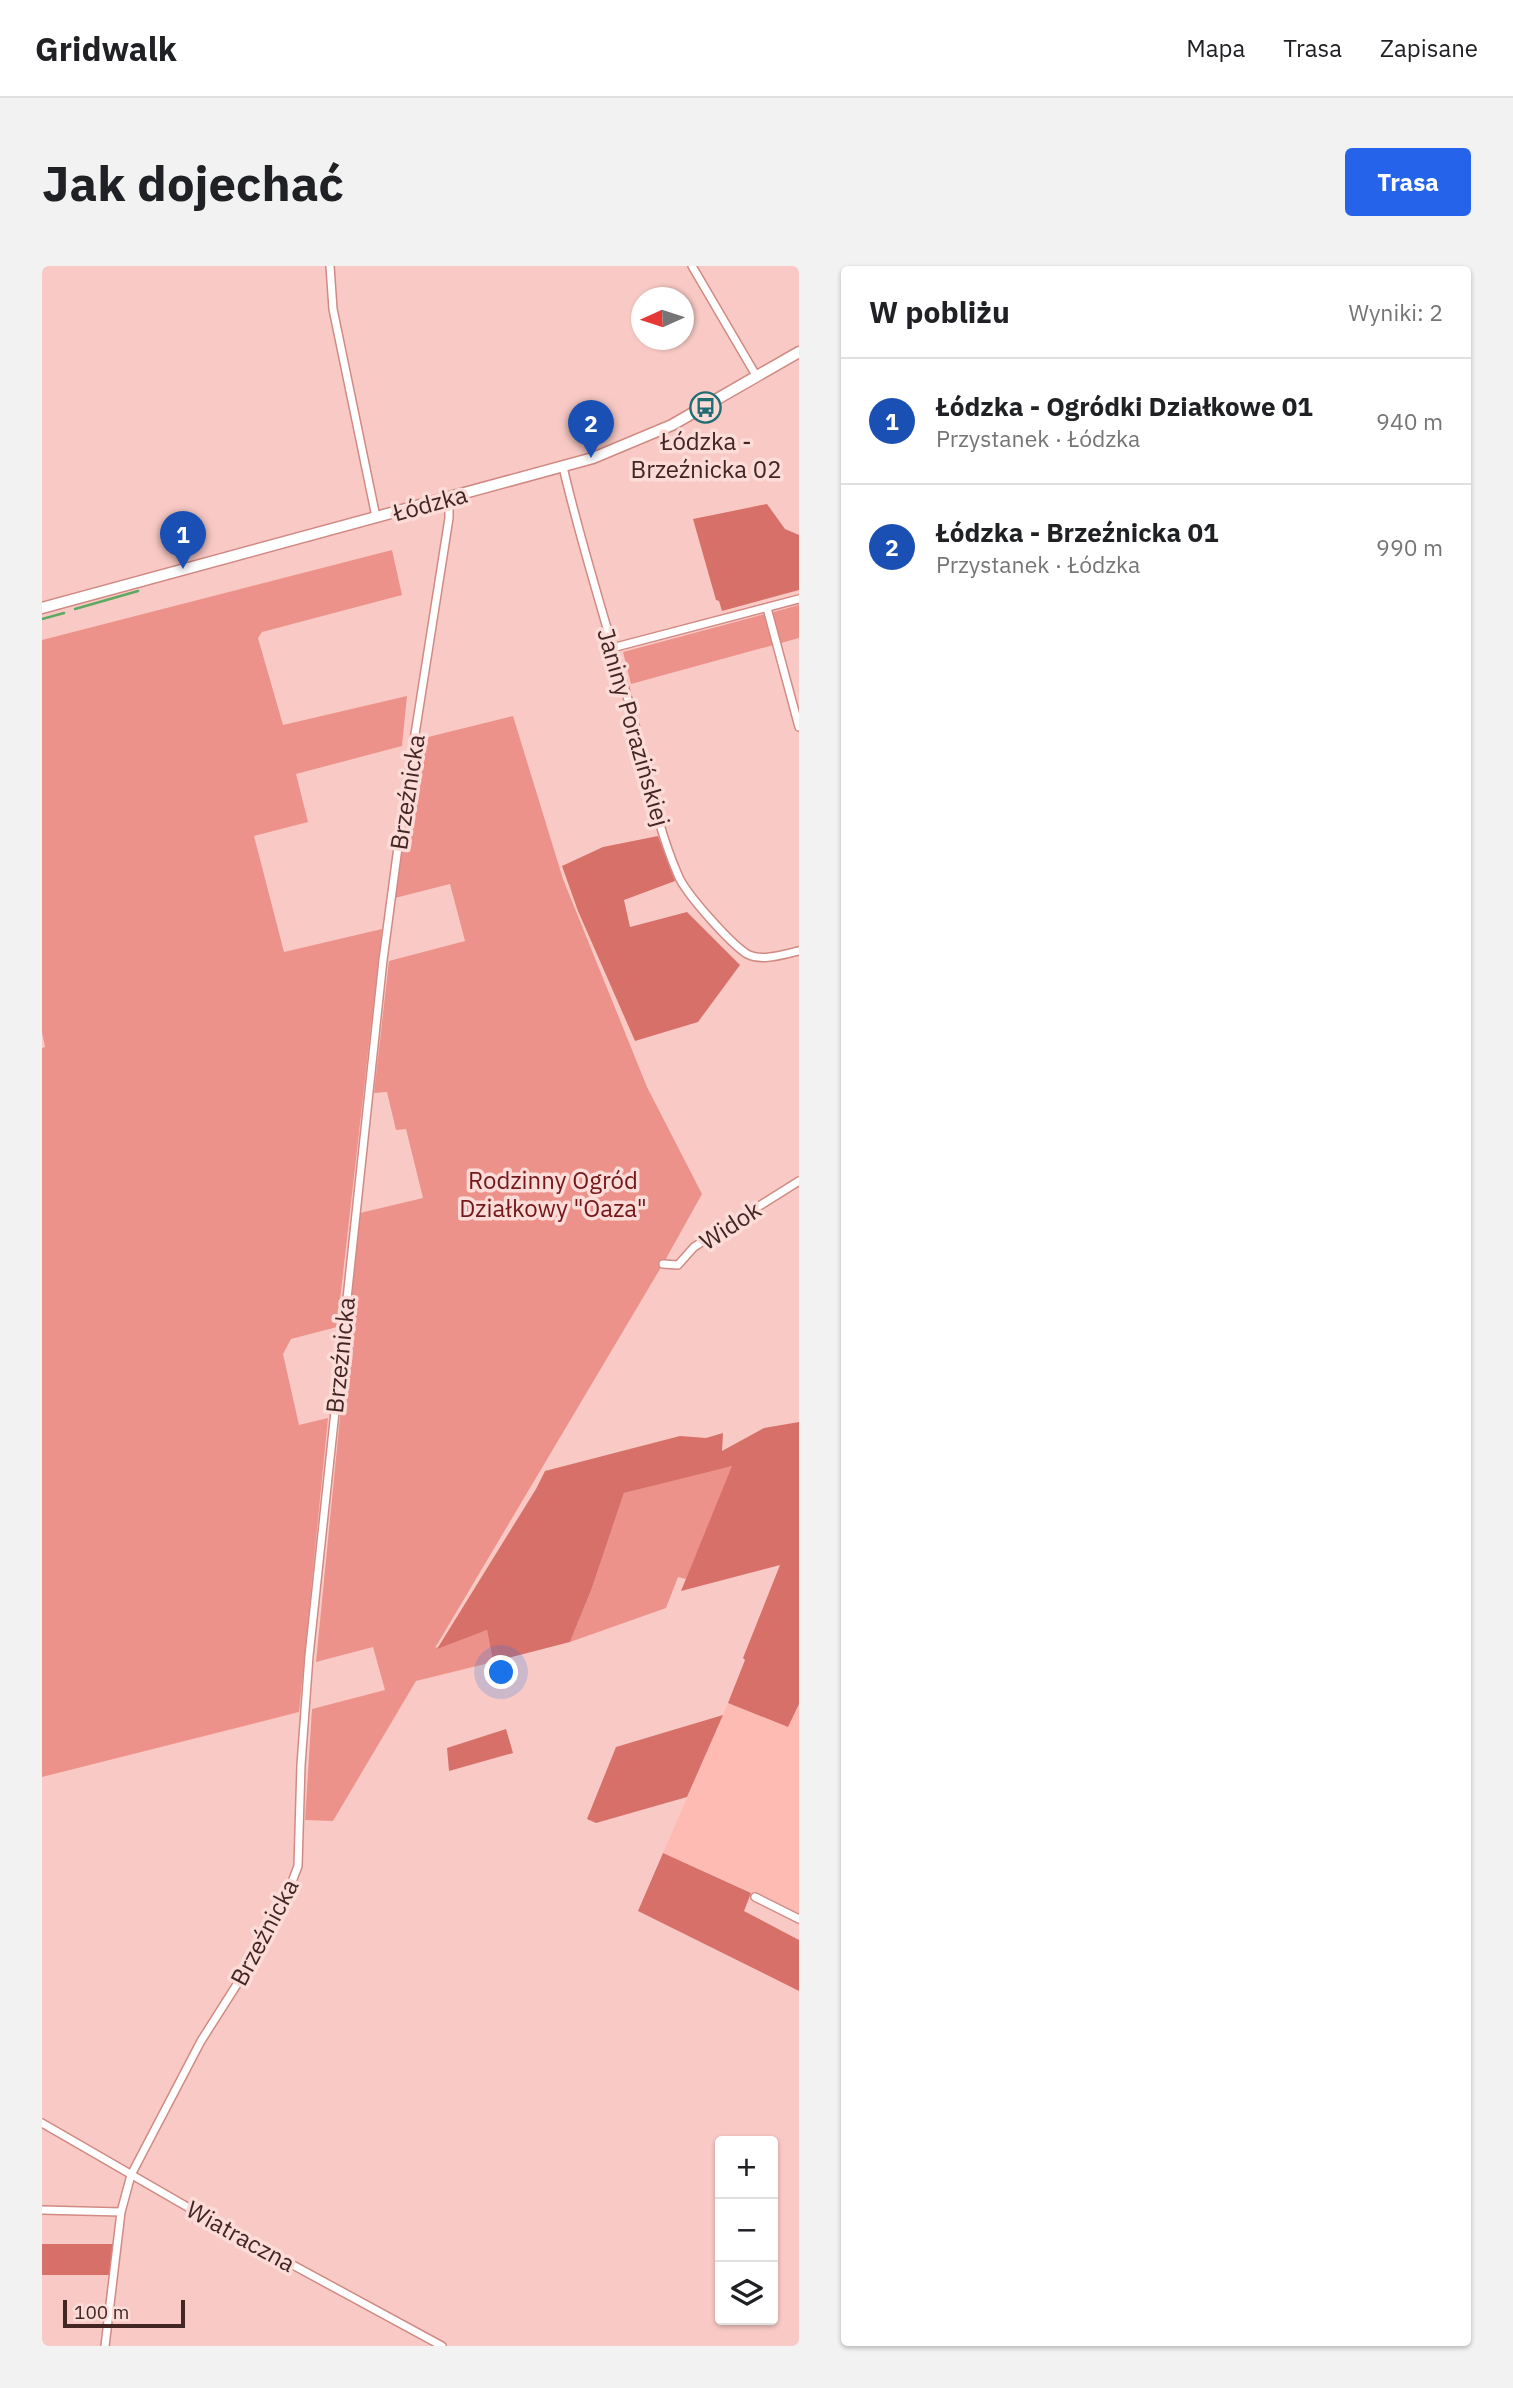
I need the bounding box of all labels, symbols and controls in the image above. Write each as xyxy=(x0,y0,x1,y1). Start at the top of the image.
text: Gridwalk xyxy=(35,27,177,70)
text: Mapa xyxy=(1186,32,1245,64)
text: Trasa xyxy=(1283,32,1342,64)
text: Zapisane xyxy=(1380,32,1478,64)
button: Trasa xyxy=(1345,148,1471,216)
text: Jak dojechać xyxy=(42,151,344,214)
north arrow xyxy=(631,287,694,350)
text: W pobliżu xyxy=(869,292,1010,331)
text: Wyniki: 2 xyxy=(1348,297,1443,327)
text: Łódzka - Ogródki Działkowe 01 xyxy=(936,389,1313,423)
bus stop icon: Łódzka - Brzeźnicka 02 xyxy=(689,390,723,424)
pin: 2 xyxy=(568,400,614,458)
text: 1 xyxy=(885,406,899,436)
text: 940 m xyxy=(1376,406,1443,436)
text: Przystanek · Łódzka xyxy=(936,423,1140,453)
place label: Łódzka - Brzeźnicka 02 xyxy=(630,425,782,485)
street label: Łódzka xyxy=(388,478,471,529)
pin: 1 xyxy=(160,511,206,569)
text: Łódzka - Brzeźnicka 01 xyxy=(936,515,1219,549)
text: 2 xyxy=(885,532,899,562)
text: 990 m xyxy=(1376,532,1443,562)
text: Przystanek · Łódzka xyxy=(936,549,1140,579)
street label: Janiny Porazińskiej xyxy=(590,624,678,830)
street label: Brzeźnicka xyxy=(382,732,432,852)
park label: Rodzinny Ogród Działkowy "Oaza" xyxy=(459,1164,647,1224)
street label: Widok xyxy=(693,1193,767,1257)
street label: Brzeźnicka xyxy=(318,1295,362,1415)
your location xyxy=(484,1655,518,1689)
street label: Brzeźnicka xyxy=(222,1873,306,1991)
map controls xyxy=(715,2136,778,2325)
button: + xyxy=(715,2136,778,2199)
street label: Wiatraczna xyxy=(181,2193,301,2279)
button: − xyxy=(715,2199,778,2262)
button: layers xyxy=(715,2262,778,2325)
scale bar xyxy=(63,2297,186,2329)
text: 100 m xyxy=(74,2300,129,2324)

